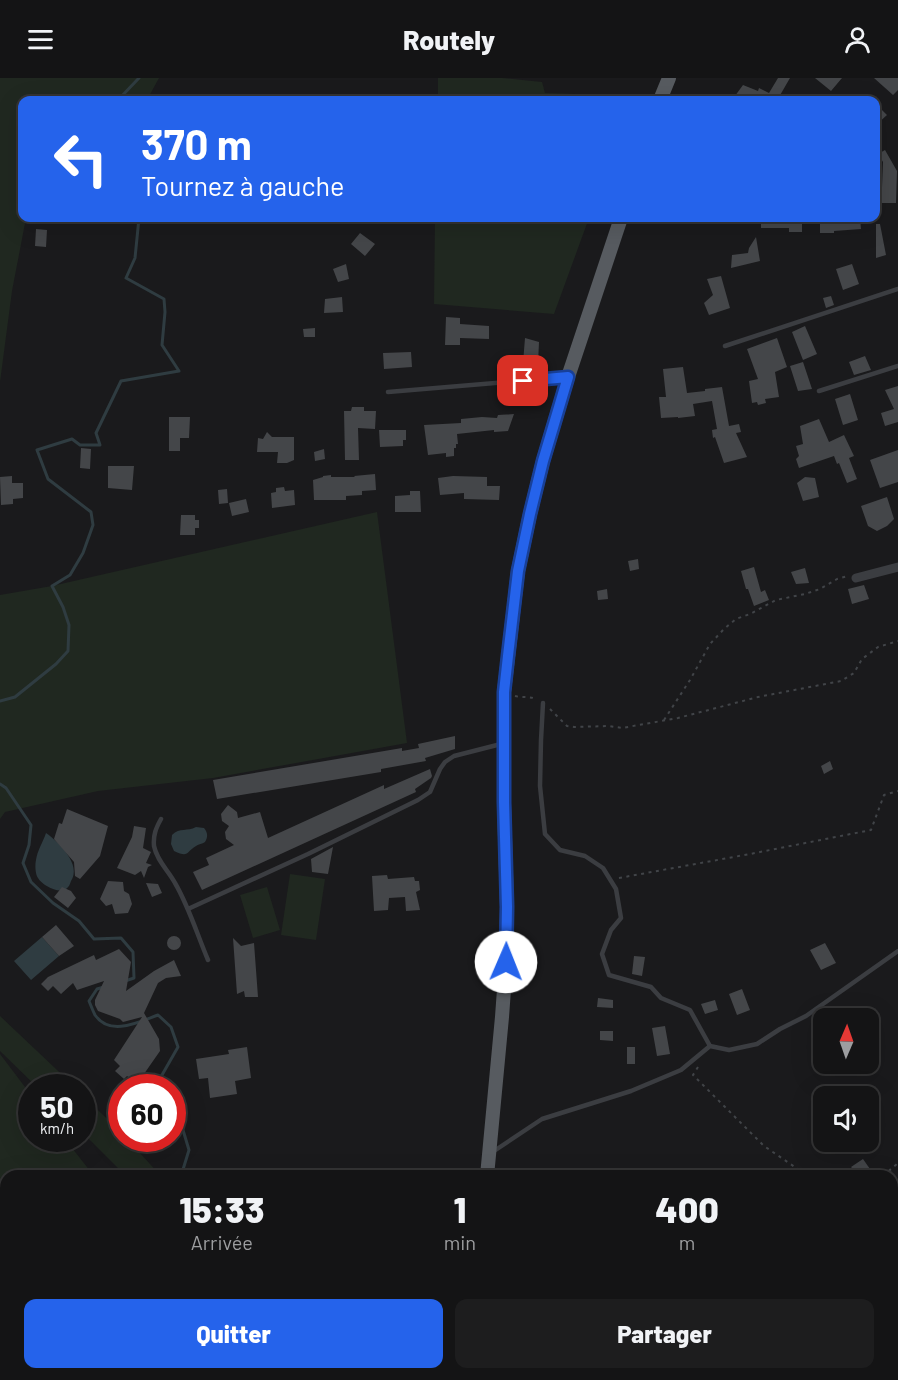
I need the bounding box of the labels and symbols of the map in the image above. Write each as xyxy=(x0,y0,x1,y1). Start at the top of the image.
pin xyxy=(497,355,548,406)
position arrow xyxy=(474,930,538,994)
north arrow xyxy=(813,1008,879,1074)
speed limit sign: 60 xyxy=(108,1074,186,1152)

